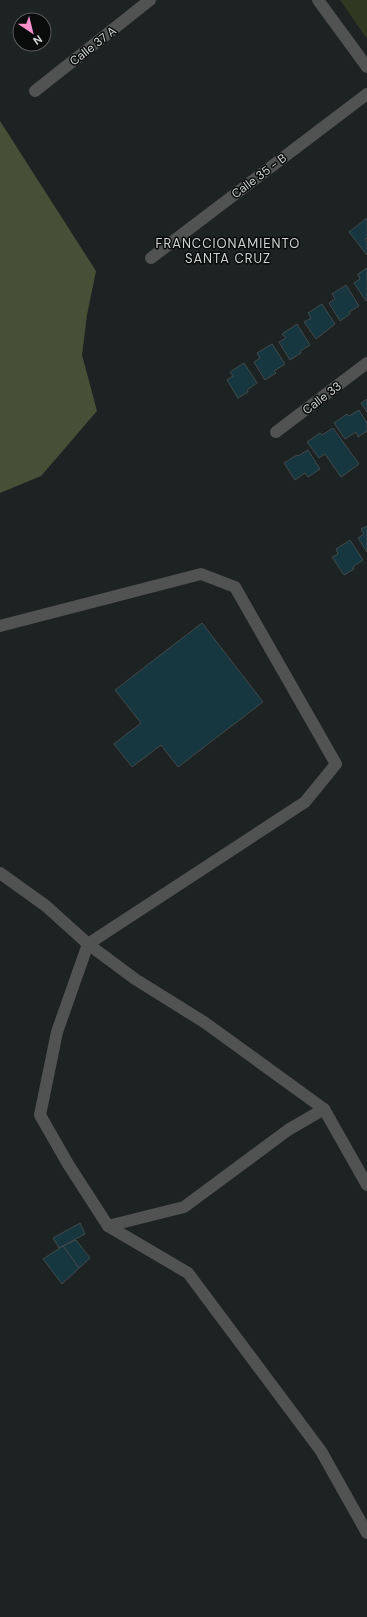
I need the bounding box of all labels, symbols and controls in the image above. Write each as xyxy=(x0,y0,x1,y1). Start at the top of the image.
north arrow xyxy=(12,12,52,52)
street label: Calle 37 A xyxy=(66,23,120,69)
text: N xyxy=(30,32,45,48)
street label: Calle 35 - B xyxy=(228,150,290,202)
district label: FRANCCIONAMIENTO SANTA CRUZ xyxy=(156,235,300,267)
street label: Calle 33 xyxy=(299,378,345,418)

